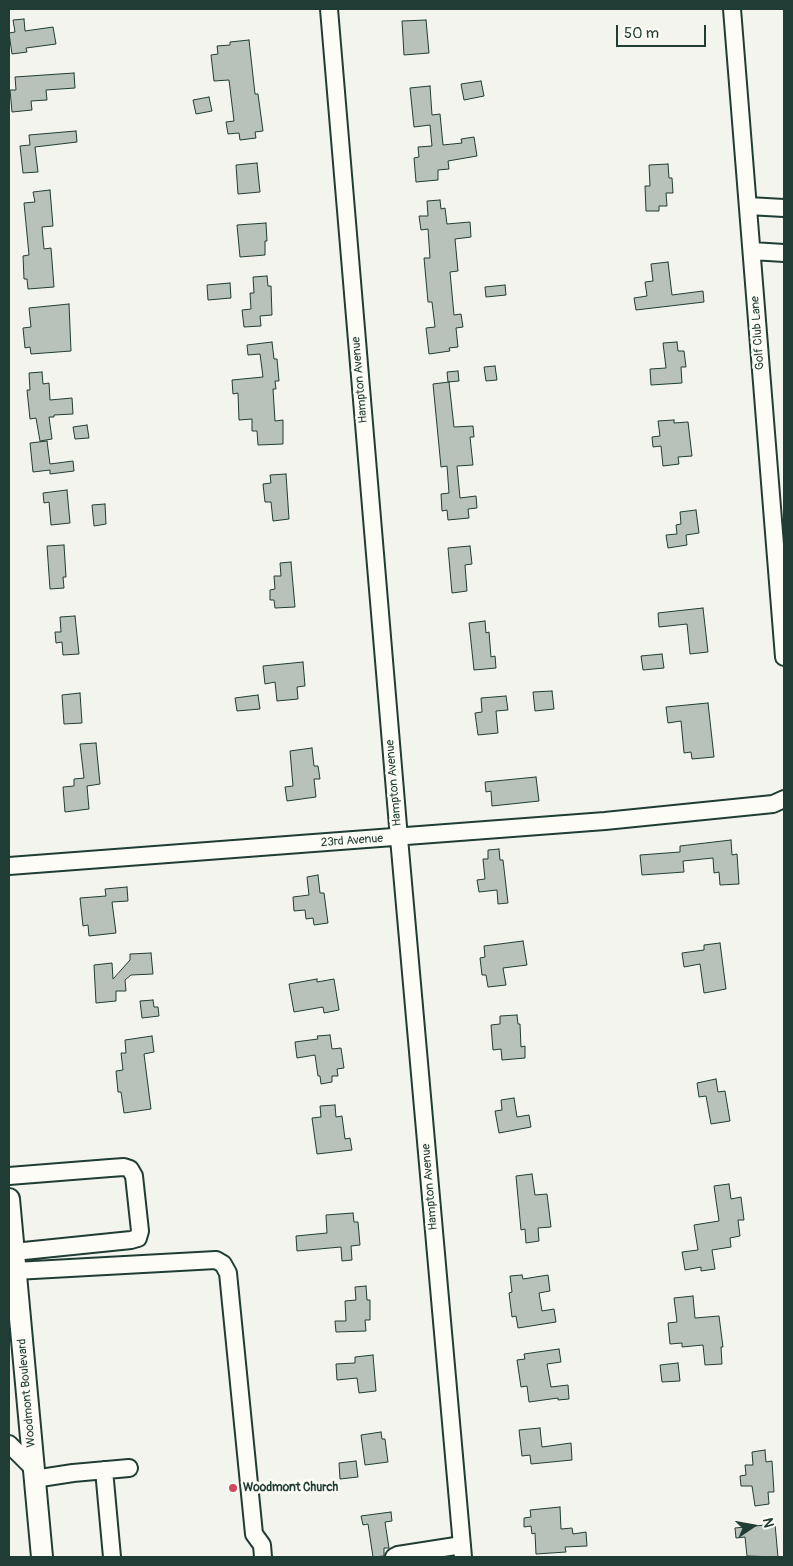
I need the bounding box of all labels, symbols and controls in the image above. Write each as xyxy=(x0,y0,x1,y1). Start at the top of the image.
scale bar xyxy=(618,15,708,47)
text: 50 m xyxy=(624,24,659,43)
street label: Golf Club Lane xyxy=(748,295,768,371)
street label: Hampton Avenue xyxy=(349,336,371,424)
street label: Hampton Avenue xyxy=(383,739,405,827)
street label: 23rd Avenue xyxy=(320,832,384,850)
street label: Hampton Avenue xyxy=(419,1143,441,1231)
street label: Woodmont Boulevard xyxy=(15,1338,39,1448)
place label: Woodmont Church xyxy=(243,1481,338,1495)
marker: Woodmont Church xyxy=(227,1482,239,1494)
north arrow xyxy=(728,1501,778,1551)
text: N xyxy=(759,1516,777,1529)

